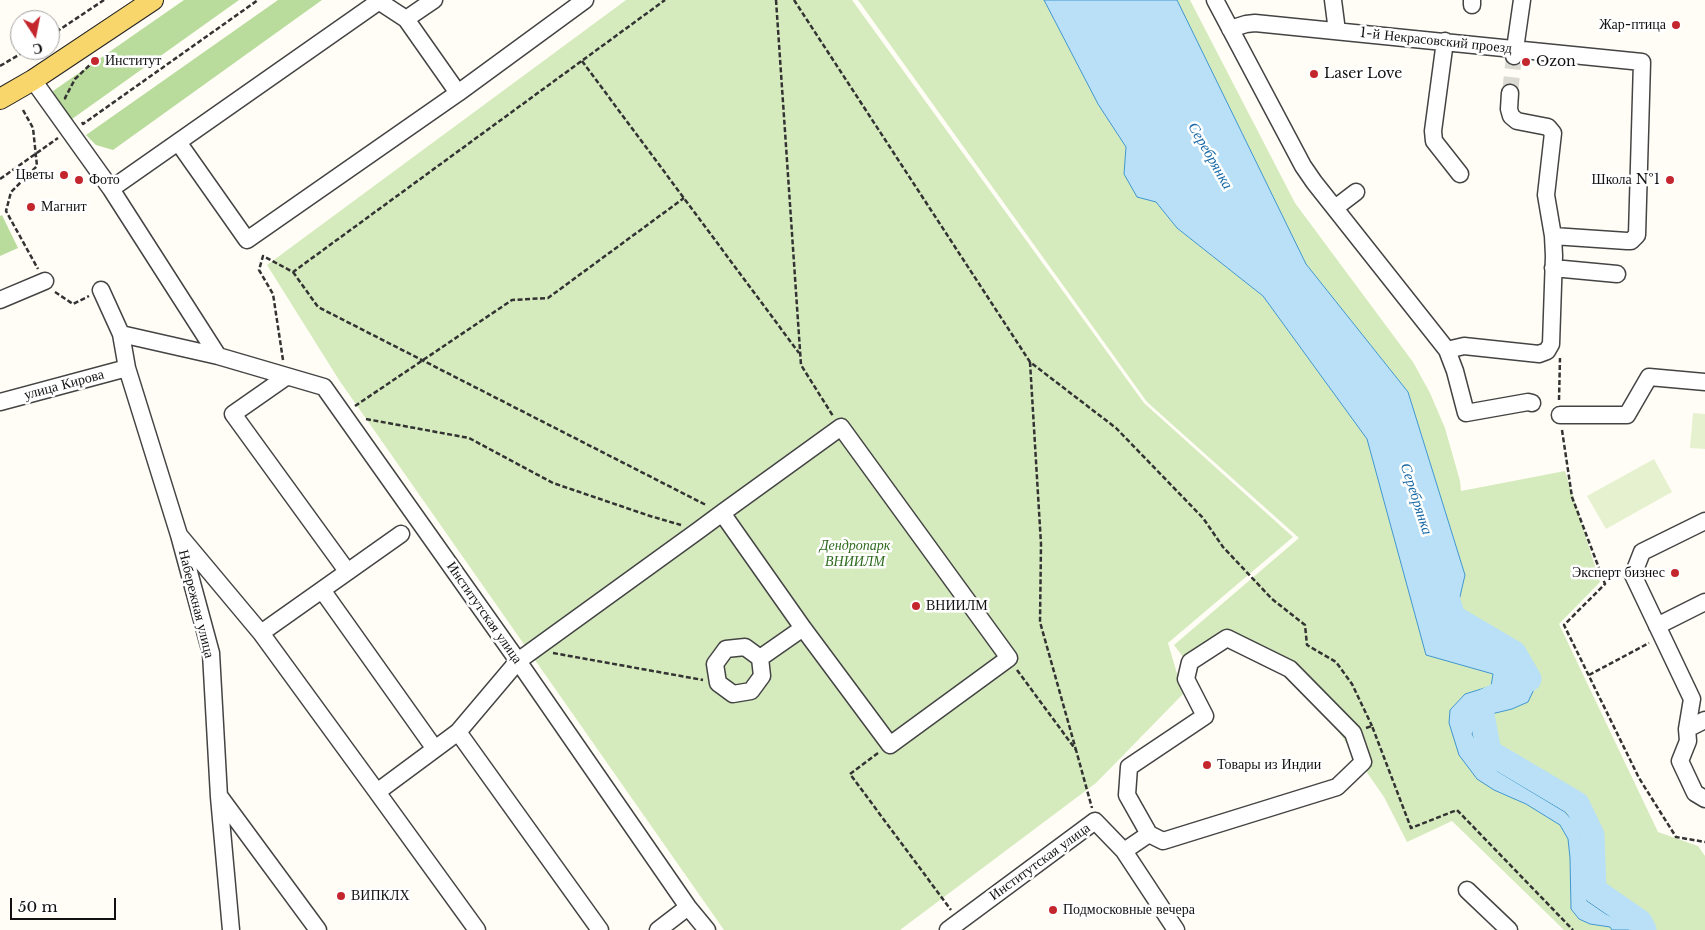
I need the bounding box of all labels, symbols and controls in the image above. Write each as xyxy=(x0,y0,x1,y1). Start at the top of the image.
north arrow xyxy=(10,10,60,60)
place label: Жар-птица xyxy=(1599,17,1666,33)
marker: Жар-птица xyxy=(1670,19,1682,31)
street label: 1-й Некрасовский проезд xyxy=(1359,25,1513,57)
text: С xyxy=(31,39,44,59)
place label: Институт xyxy=(105,53,161,69)
place label: Ozon xyxy=(1536,54,1576,70)
marker: Институт xyxy=(89,55,101,67)
marker: Ozon xyxy=(1520,56,1532,68)
place label: Laser Love xyxy=(1324,66,1402,82)
marker: Laser Love xyxy=(1308,68,1320,80)
water label: Серебрянка xyxy=(1184,119,1236,193)
place label: Цветы xyxy=(16,167,54,183)
marker: Цветы xyxy=(58,169,70,181)
place label: Фото xyxy=(89,172,120,188)
place label: Школа №1 xyxy=(1592,172,1660,188)
marker: Фото xyxy=(73,174,85,186)
marker: Школа №1 xyxy=(1664,174,1676,186)
place label: Магнит xyxy=(41,199,87,215)
marker: Магнит xyxy=(25,201,37,213)
street label: улица Кирова xyxy=(22,366,106,404)
water label: Серебрянка xyxy=(1396,461,1436,537)
park label: Дендропарк ВНИИЛМ xyxy=(820,538,890,570)
street label: Набережная улица xyxy=(174,548,218,660)
street label: Институтская улица xyxy=(443,559,525,667)
place label: Эксперт бизнес xyxy=(1572,565,1665,581)
marker: Эксперт бизнес xyxy=(1669,567,1681,579)
place label: ВНИИЛМ xyxy=(926,598,988,614)
marker: ВНИИЛМ xyxy=(910,600,922,612)
place label: Товары из Индии xyxy=(1217,757,1321,773)
marker: Товары из Индии xyxy=(1201,759,1213,771)
street label: Институтская улица xyxy=(986,820,1094,904)
scale bar xyxy=(12,888,119,920)
place label: ВИПКЛХ xyxy=(351,888,410,904)
marker: ВИПКЛХ xyxy=(335,890,347,902)
text: 50 m xyxy=(18,897,58,916)
place label: Подмосковные вечера xyxy=(1063,902,1195,918)
marker: Подмосковные вечера xyxy=(1047,904,1059,916)

